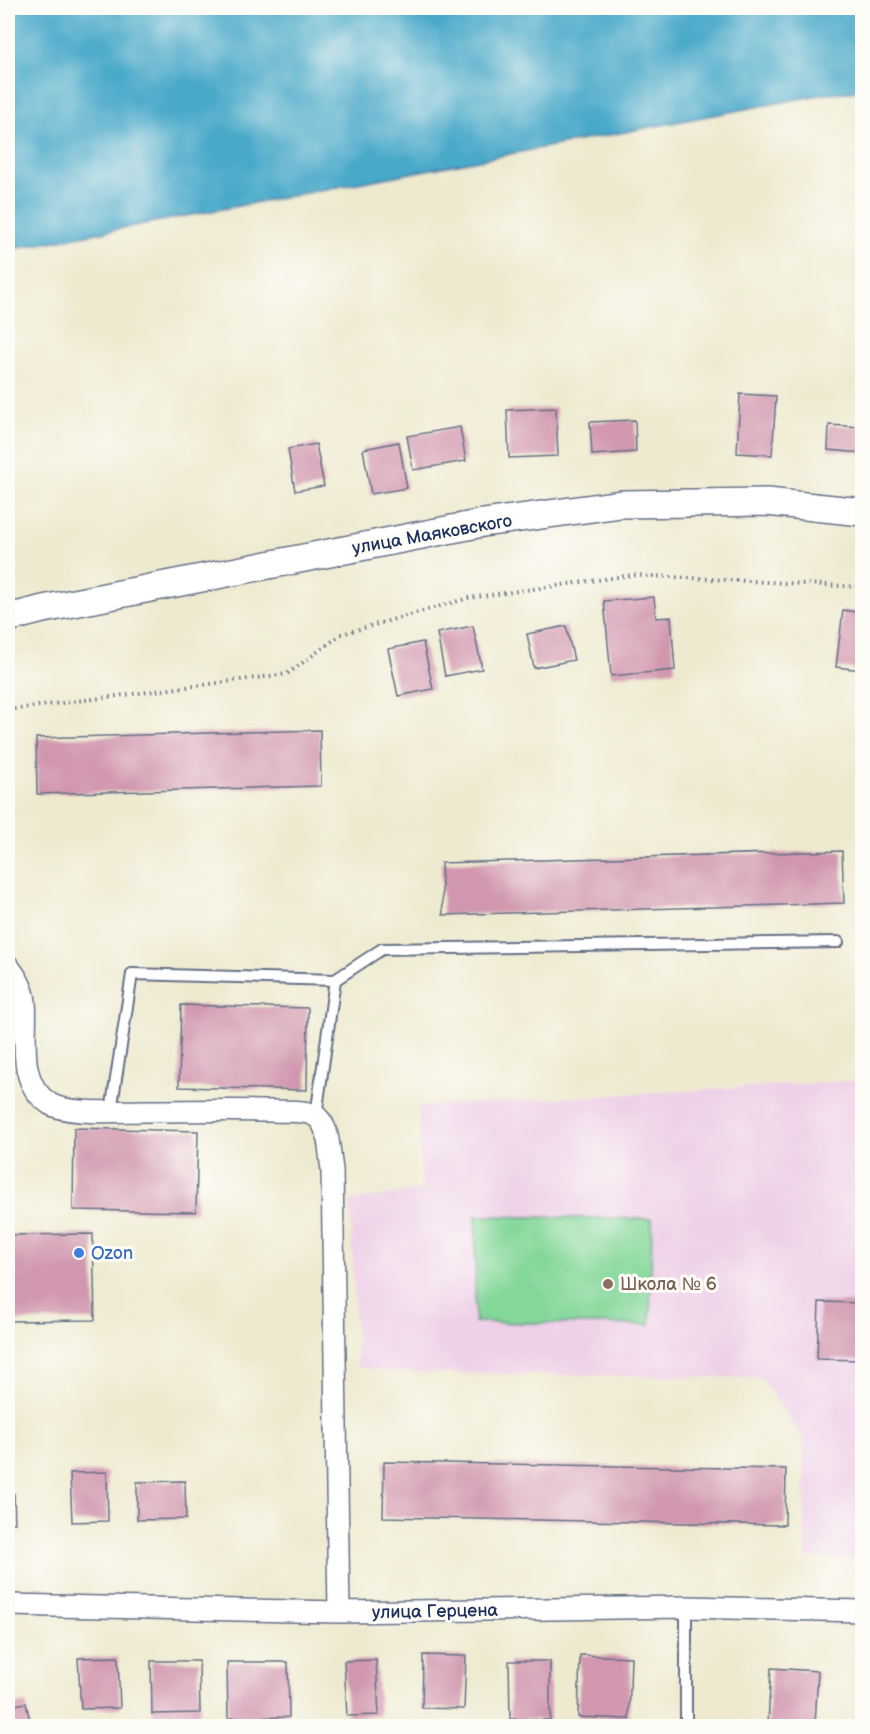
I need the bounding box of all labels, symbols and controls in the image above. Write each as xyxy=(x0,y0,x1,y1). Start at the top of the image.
street label: улица Маяковского xyxy=(351,510,514,559)
place label: Ozon xyxy=(91,1243,133,1264)
marker: Ozon xyxy=(72,1246,86,1260)
place label: Школа № 6 xyxy=(620,1274,717,1295)
marker: Школа № 6 xyxy=(601,1277,615,1291)
street label: улица Герцена xyxy=(372,1600,499,1623)

